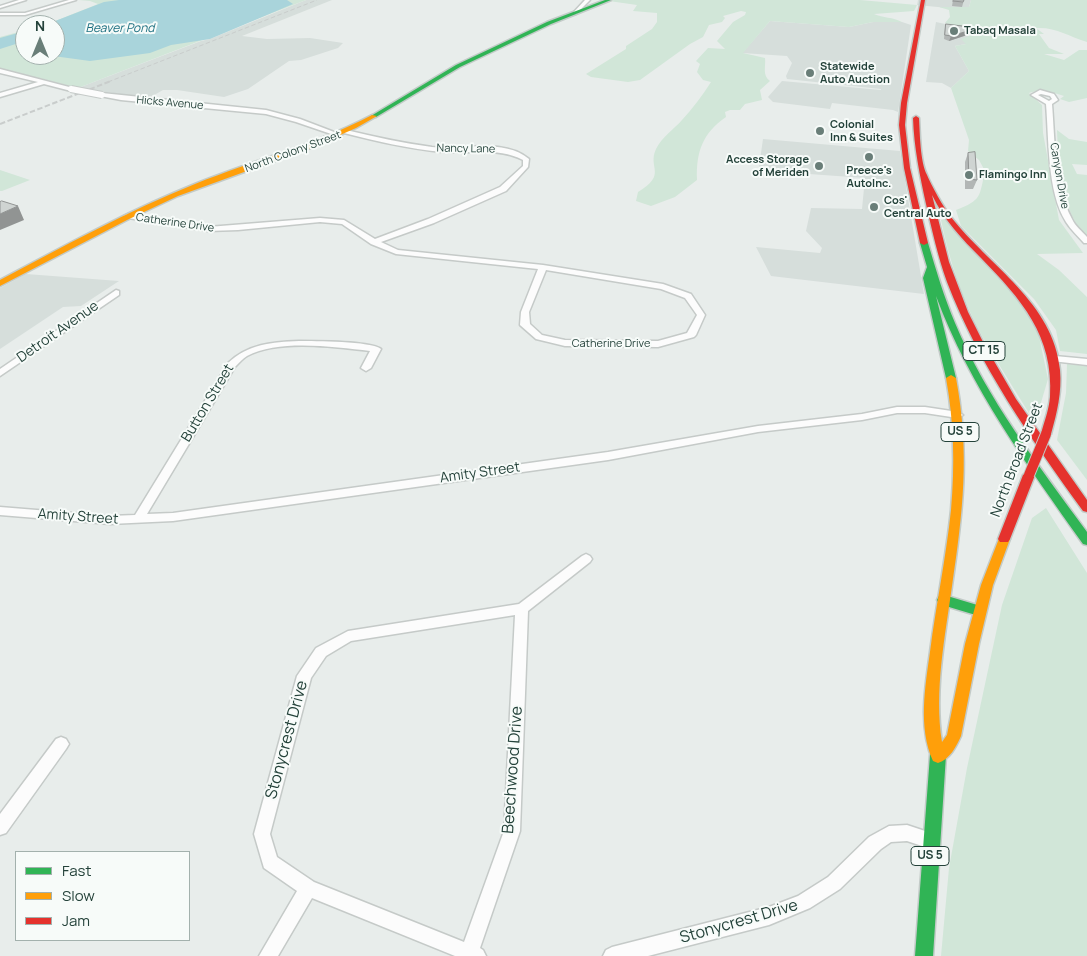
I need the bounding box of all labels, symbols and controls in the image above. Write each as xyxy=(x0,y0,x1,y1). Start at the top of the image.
north arrow xyxy=(15,15,65,65)
text: N xyxy=(35,16,45,35)
water label: Beaver Pond xyxy=(86,22,154,36)
place label: Tabaq Masala xyxy=(964,24,1036,38)
marker: Tabaq Masala xyxy=(948,25,960,37)
place label: Statewide Auto Auction xyxy=(820,60,890,86)
marker: Statewide Auto Auction xyxy=(804,67,816,79)
street label: Hicks Avenue xyxy=(136,93,204,113)
place label: Colonial Inn & Suites xyxy=(830,118,893,144)
marker: Colonial Inn & Suites xyxy=(814,125,826,137)
street label: North Colony Street xyxy=(243,128,343,176)
street label: Nancy Lane xyxy=(437,142,495,156)
street label: Canyon Drive xyxy=(1047,142,1071,210)
marker: Preece's AutoInc. xyxy=(863,151,875,163)
place label: Access Storage of Meriden xyxy=(726,153,809,179)
marker: Access Storage of Meriden xyxy=(813,160,825,172)
place label: Preece's AutoInc. xyxy=(846,164,892,190)
place label: Flamingo Inn xyxy=(979,168,1047,182)
marker: Flamingo Inn xyxy=(963,169,975,181)
place label: Cos' Central Auto xyxy=(884,194,952,220)
marker: Cos' Central Auto xyxy=(868,201,880,213)
street label: Catherine Drive xyxy=(135,211,215,235)
street label: Detroit Avenue xyxy=(14,298,102,366)
street label: Catherine Drive xyxy=(572,337,650,351)
road number: CT 15 xyxy=(963,342,1005,361)
street label: Button Street xyxy=(178,361,238,445)
street label: North Broad Street xyxy=(987,400,1047,520)
road number: US 5 xyxy=(941,422,979,442)
street label: Amity Street xyxy=(439,459,521,487)
street label: Amity Street xyxy=(37,506,119,528)
street label: Stonycrest Drive xyxy=(262,679,312,801)
street label: Beechwood Drive xyxy=(499,706,527,834)
road number: US 5 xyxy=(911,846,949,866)
legend xyxy=(15,851,190,941)
text: Fast xyxy=(62,860,91,881)
text: Slow xyxy=(62,885,95,906)
street label: Stonycrest Drive xyxy=(678,896,800,948)
text: Jam xyxy=(62,910,90,931)

